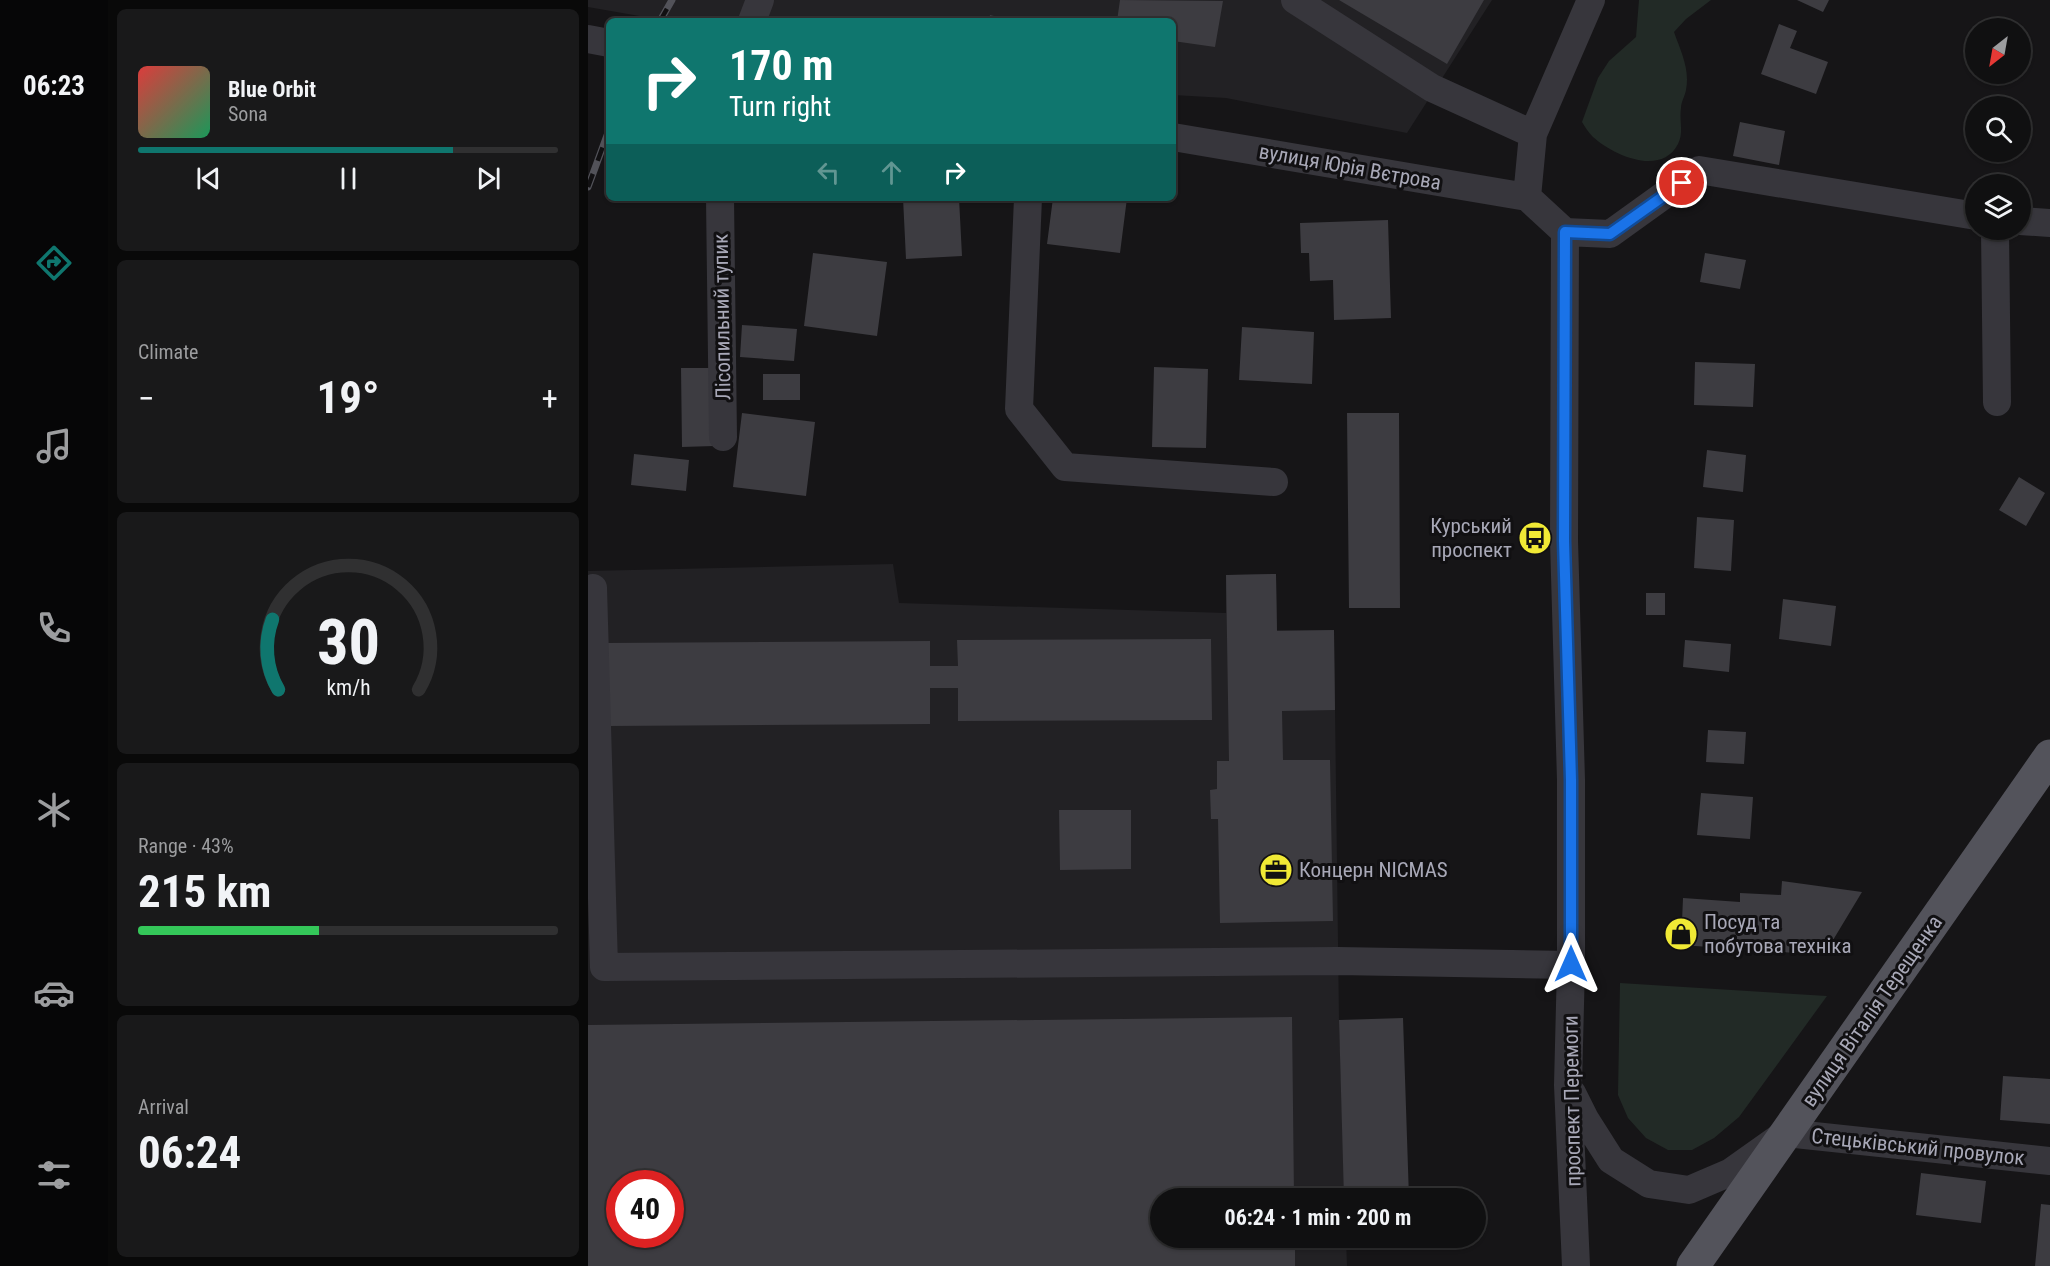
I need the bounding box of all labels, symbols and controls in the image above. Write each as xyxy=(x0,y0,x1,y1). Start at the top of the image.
north arrow xyxy=(1965,18,2031,84)
map controls xyxy=(1965,18,2031,240)
text: 170 m xyxy=(729,41,834,90)
icon: right xyxy=(630,42,708,120)
text: 06:23 xyxy=(23,70,85,102)
text: Blue Orbit xyxy=(228,77,316,102)
text: Turn right xyxy=(729,91,831,123)
button: search xyxy=(1965,96,2031,162)
text: Sona xyxy=(228,102,268,126)
street label: вулиця Юрія Вєтрова xyxy=(1257,139,1443,195)
icon: left xyxy=(812,156,845,189)
icon: ahead xyxy=(875,156,908,189)
icon: right xyxy=(938,156,971,189)
pin xyxy=(1656,157,1707,208)
icon: previous xyxy=(192,162,225,195)
icon: pause xyxy=(332,162,365,195)
icon: next xyxy=(472,162,505,195)
icon: arrive xyxy=(1665,166,1698,199)
button: layers xyxy=(1965,174,2031,240)
street label: Лісопильний тупик xyxy=(709,234,735,400)
icon: directions xyxy=(33,242,75,284)
text: Climate xyxy=(138,340,198,364)
text: 19° xyxy=(317,371,380,424)
text: − xyxy=(138,379,155,418)
text: + xyxy=(542,379,558,418)
icon: music xyxy=(33,425,75,467)
place label: Курський проспект xyxy=(1430,514,1512,562)
bus stop icon: Курський проспект xyxy=(1517,520,1553,556)
text: 30 xyxy=(316,606,380,679)
icon: phone xyxy=(33,607,75,649)
text: km/h xyxy=(326,675,370,700)
icon: climate xyxy=(33,789,75,831)
text: Range · 43% xyxy=(138,834,234,858)
office icon: Концерн NICMAS xyxy=(1258,852,1294,888)
place label: Концерн NICMAS xyxy=(1299,858,1448,882)
text: 215 km xyxy=(138,865,271,918)
place label: Посуд та побутова техніка xyxy=(1704,910,1851,958)
street label: вулиця Віталія Терещенка xyxy=(1797,911,1947,1111)
shop icon: Посуд та побутова техніка xyxy=(1663,916,1699,952)
position arrow xyxy=(1539,932,1603,996)
icon: car xyxy=(33,972,75,1014)
street label: проспект Перемоги xyxy=(1559,1015,1585,1187)
text: Arrival xyxy=(138,1095,189,1119)
street label: Стецьківський провулок xyxy=(1810,1124,2026,1170)
text: 06:24 xyxy=(138,1126,241,1179)
icon: filters xyxy=(33,1154,75,1196)
speed limit sign: 40 xyxy=(606,1170,684,1248)
text: 06:24 · 1 min · 200 m xyxy=(1225,1205,1411,1230)

